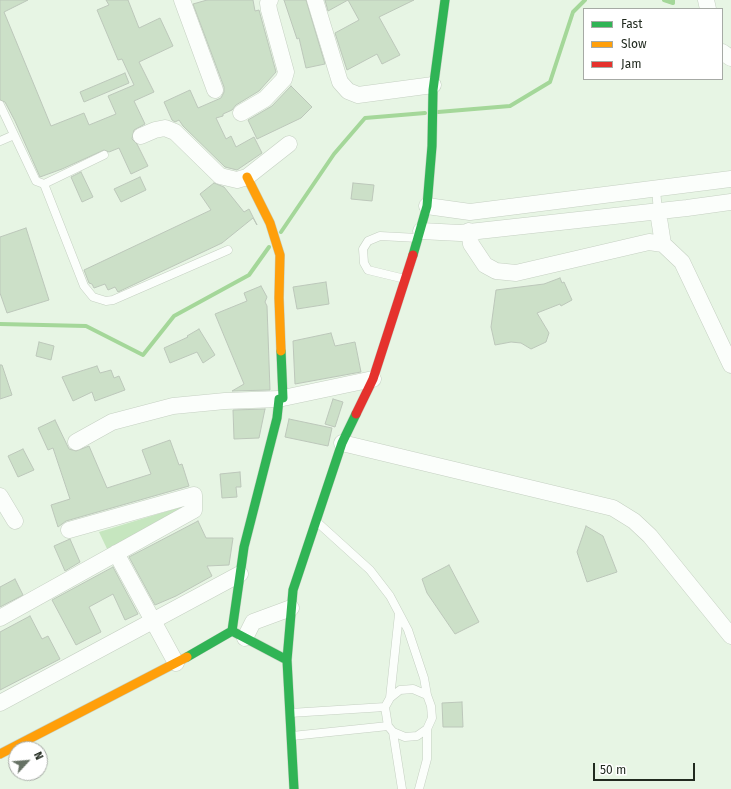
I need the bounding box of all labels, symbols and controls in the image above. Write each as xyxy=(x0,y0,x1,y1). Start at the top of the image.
legend xyxy=(583,8,723,80)
text: Fast xyxy=(621,17,643,31)
text: Slow xyxy=(621,37,647,51)
text: Jam xyxy=(621,57,641,71)
north arrow xyxy=(8,741,48,781)
text: N xyxy=(31,750,46,762)
scale bar xyxy=(595,755,697,781)
text: 50 m xyxy=(600,763,626,777)

